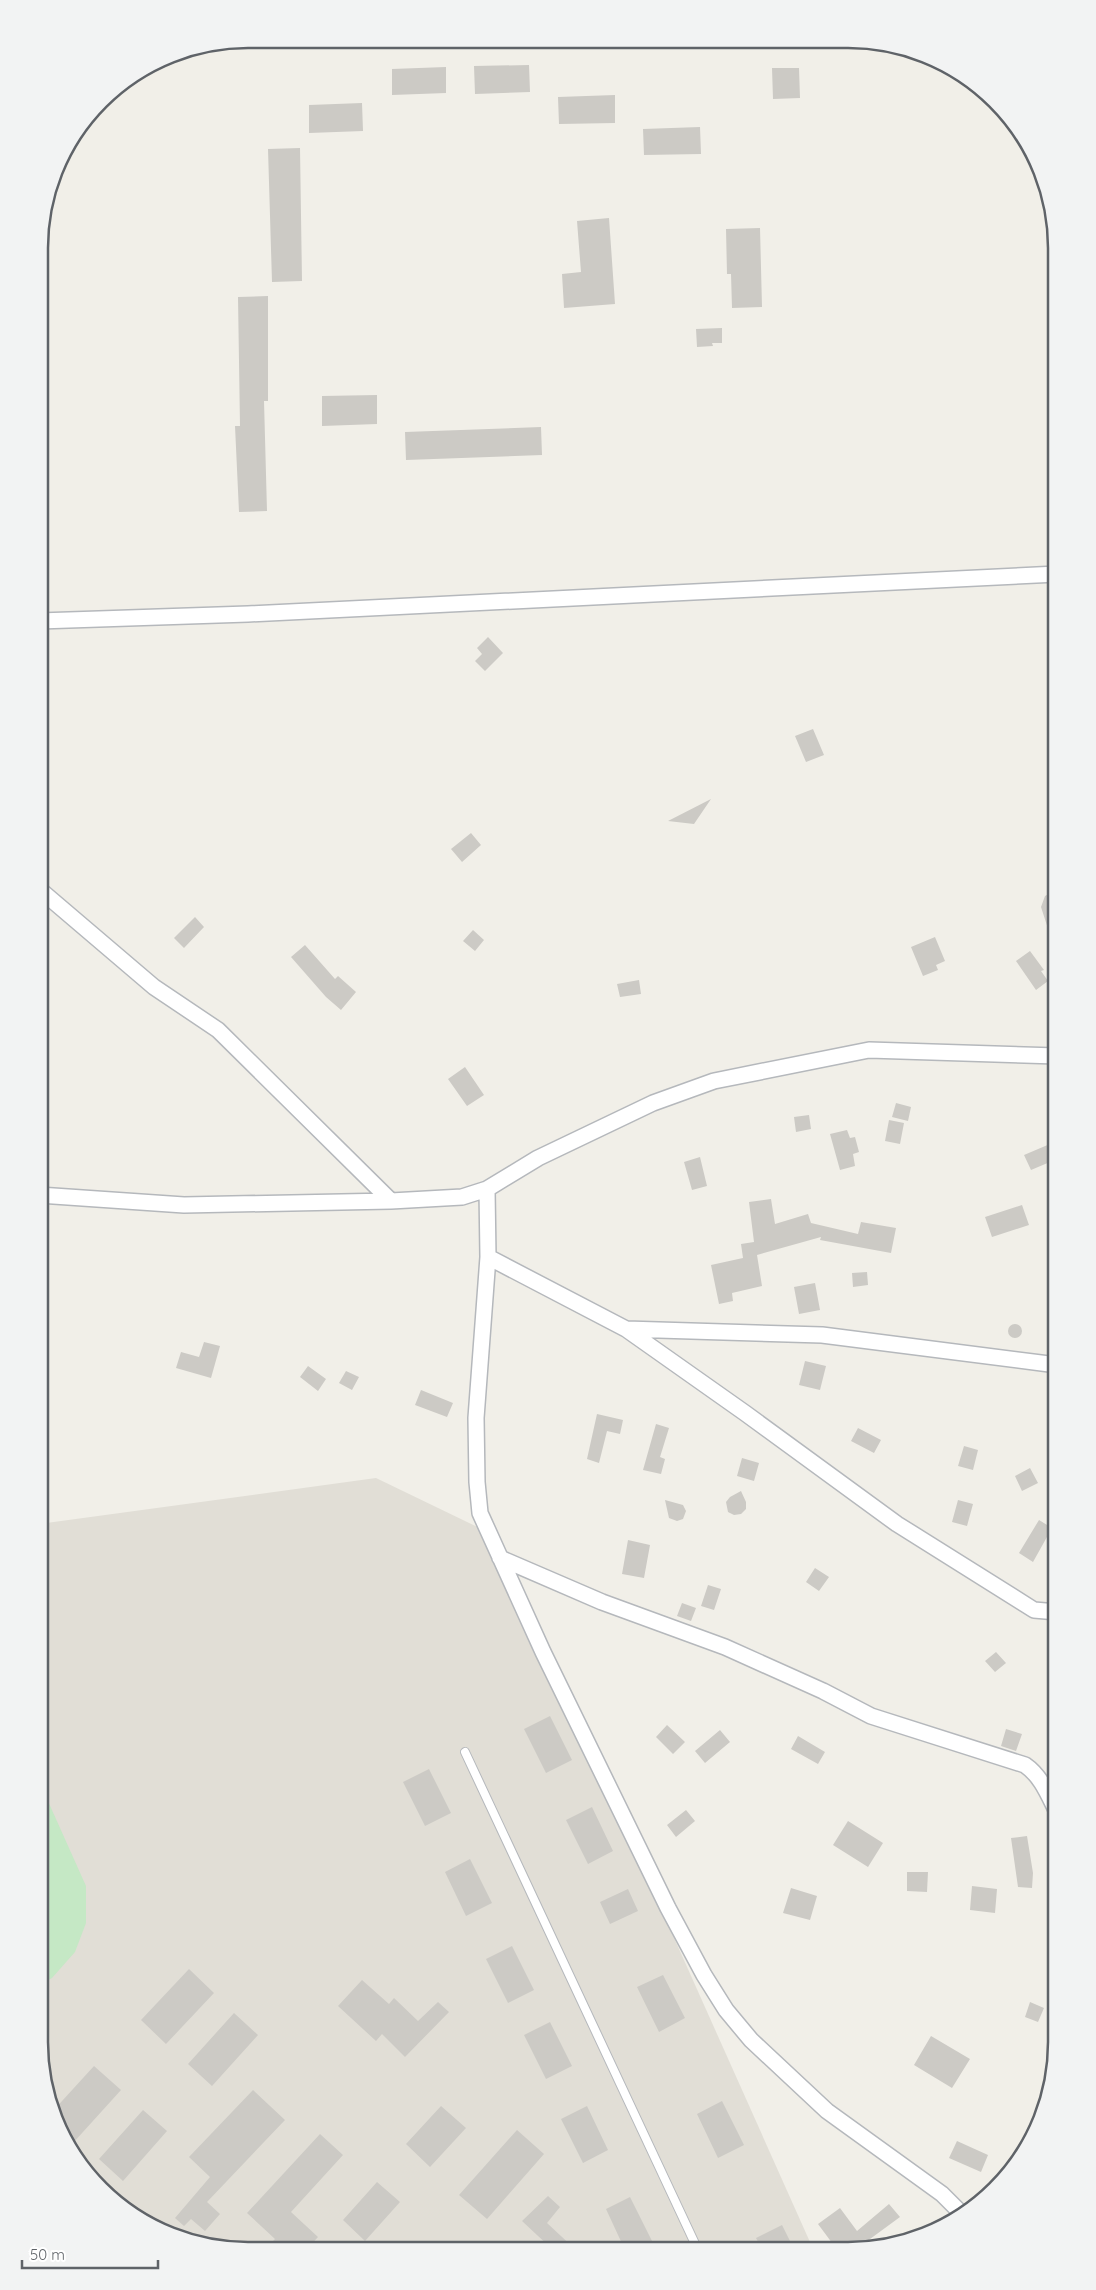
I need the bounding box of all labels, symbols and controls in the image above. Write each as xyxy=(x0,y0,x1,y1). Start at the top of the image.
scale bar xyxy=(22,2238,159,2270)
text: 50 m xyxy=(30,2245,65,2264)

